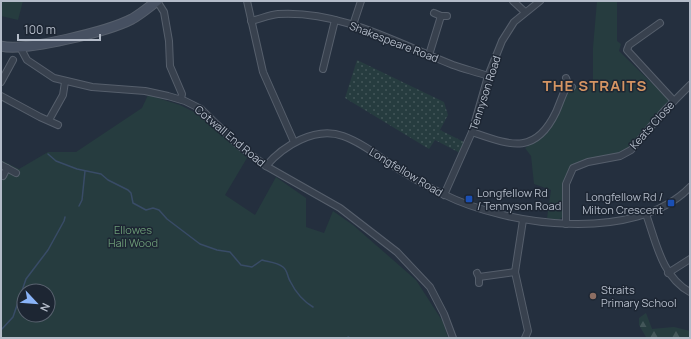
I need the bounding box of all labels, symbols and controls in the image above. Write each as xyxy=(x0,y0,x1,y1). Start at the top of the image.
scale bar xyxy=(18,16,100,42)
street label: Shakespeare Road xyxy=(347,18,441,65)
text: 100 m xyxy=(24,21,56,38)
street label: Tennyson Road xyxy=(465,54,504,132)
district label: THE STRAITS xyxy=(543,75,647,96)
street label: Keats Close xyxy=(626,97,678,152)
street label: Cotwall End Road xyxy=(192,102,269,170)
street label: Longfellow Road xyxy=(367,144,446,199)
place label: Longfellow Rd / Tennyson Road xyxy=(477,185,561,213)
place label: Longfellow Rd / Milton Crescent xyxy=(582,189,663,217)
marker: Longfellow Rd / Tennyson Road xyxy=(464,194,474,204)
marker: Longfellow Rd / Milton Crescent xyxy=(666,198,676,208)
park label: Ellowes Hall Wood xyxy=(108,222,158,250)
place label: Straits Primary School xyxy=(601,282,677,310)
north arrow xyxy=(16,283,56,323)
marker: Straits Primary School xyxy=(588,291,598,301)
text: N xyxy=(37,301,54,315)

